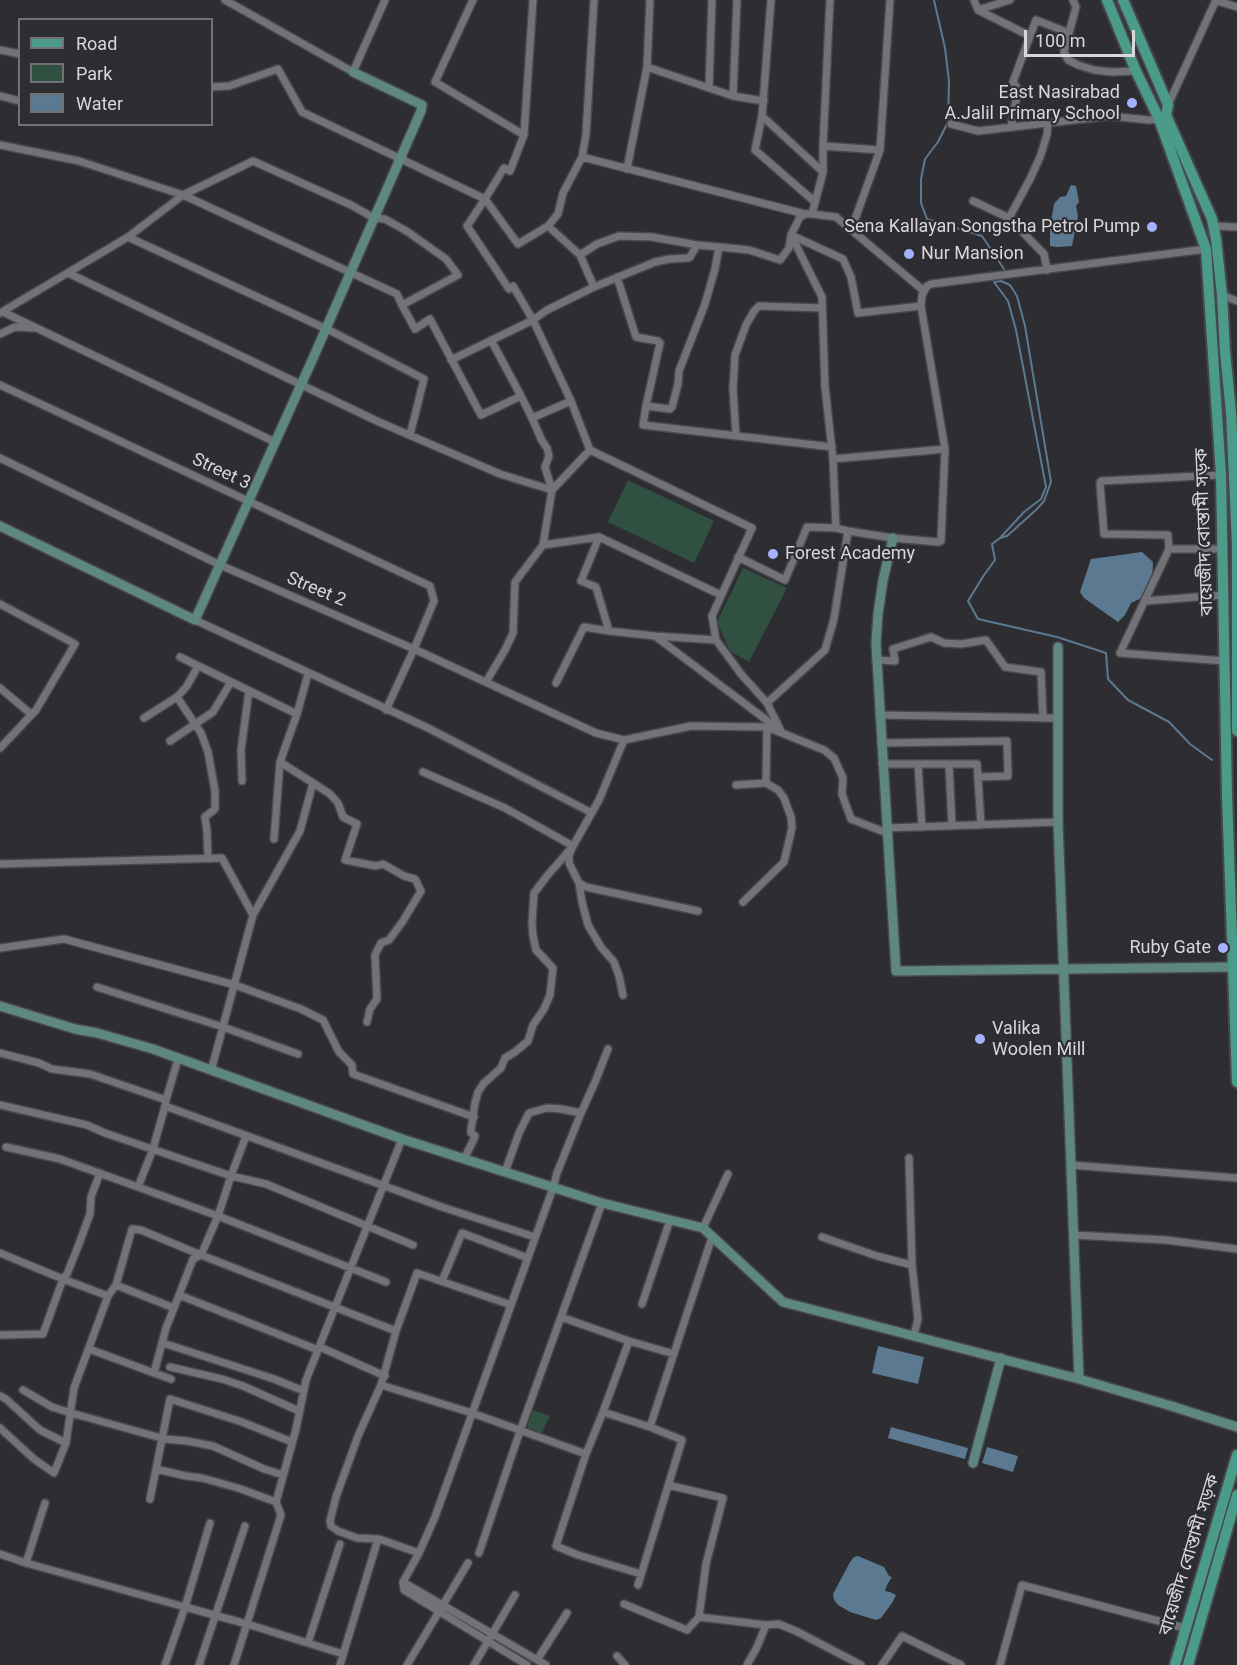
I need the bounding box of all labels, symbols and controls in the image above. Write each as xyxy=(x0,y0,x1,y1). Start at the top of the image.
legend xyxy=(18,18,213,126)
scale bar xyxy=(1027,18,1138,56)
text: 100 m xyxy=(1035,30,1086,51)
text: Road xyxy=(76,33,117,54)
text: Park xyxy=(76,63,112,84)
place label: East Nasirabad A.Jalil Primary School xyxy=(945,82,1120,124)
text: Water xyxy=(76,93,123,114)
marker: East Nasirabad A.Jalil Primary School xyxy=(1125,96,1139,110)
place label: Sena Kallayan Songstha Petrol Pump xyxy=(844,216,1140,238)
marker: Sena Kallayan Songstha Petrol Pump xyxy=(1145,220,1159,234)
place label: Nur Mansion xyxy=(921,243,1024,265)
marker: Nur Mansion xyxy=(902,247,916,261)
street label: বায়েজীদ বোস্তামী সড়ক xyxy=(1191,448,1219,616)
street label: Street 3 xyxy=(188,449,254,495)
place label: Forest Academy xyxy=(785,543,915,565)
marker: Forest Academy xyxy=(766,547,780,561)
street label: Street 2 xyxy=(283,568,349,612)
place label: Ruby Gate xyxy=(1130,937,1211,959)
marker: Ruby Gate xyxy=(1216,941,1230,955)
place label: Valika Woolen Mill xyxy=(992,1018,1085,1060)
marker: Valika Woolen Mill xyxy=(973,1032,987,1046)
street label: বায়েজীদ বোস্তামী সড়ক xyxy=(1155,1472,1225,1638)

